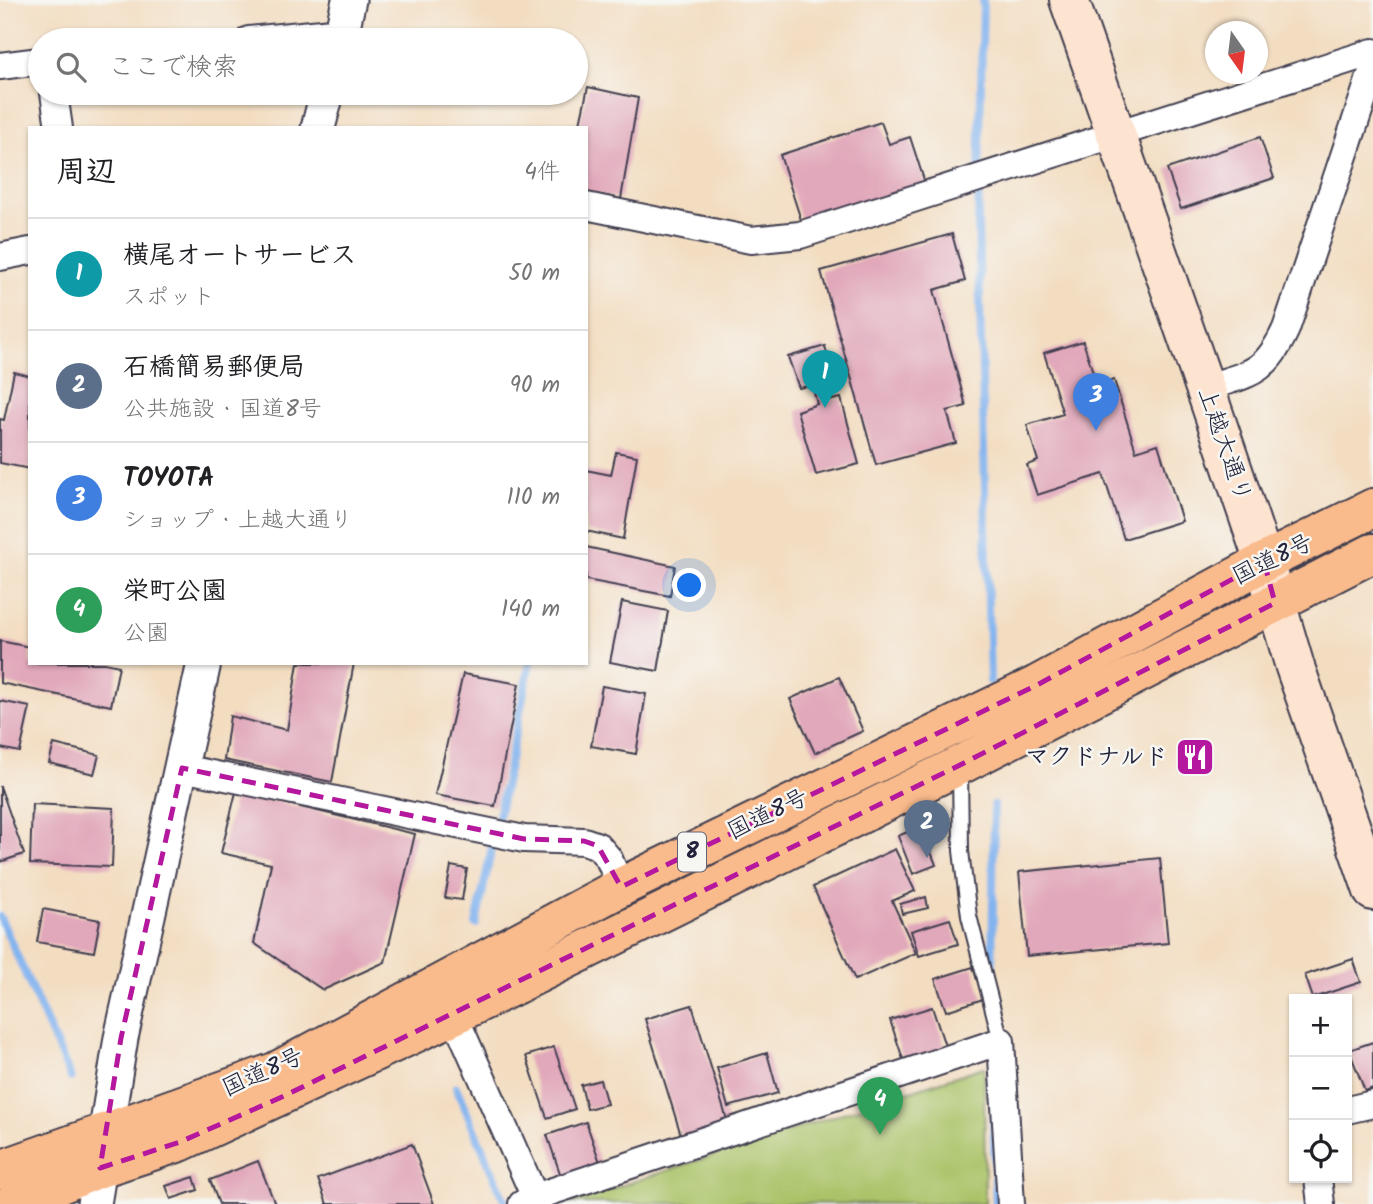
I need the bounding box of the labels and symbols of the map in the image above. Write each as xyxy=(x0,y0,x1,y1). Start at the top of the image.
north arrow xyxy=(1205,21,1268,84)
pin: 1 xyxy=(802,350,848,408)
pin: 3 xyxy=(1073,373,1119,431)
street label: 上越大通り xyxy=(1186,382,1262,508)
street label: 国道8号 xyxy=(1226,524,1320,596)
your location xyxy=(672,568,706,602)
restaurant icon: マクドナルド xyxy=(1174,736,1216,778)
place label: マクドナルド xyxy=(1025,738,1168,777)
street label: 国道8号 xyxy=(721,779,815,851)
pin: 2 xyxy=(904,800,950,858)
road number: 8 xyxy=(678,832,706,872)
street label: 国道8号 xyxy=(216,1038,310,1108)
pin: 4 xyxy=(857,1077,903,1135)

